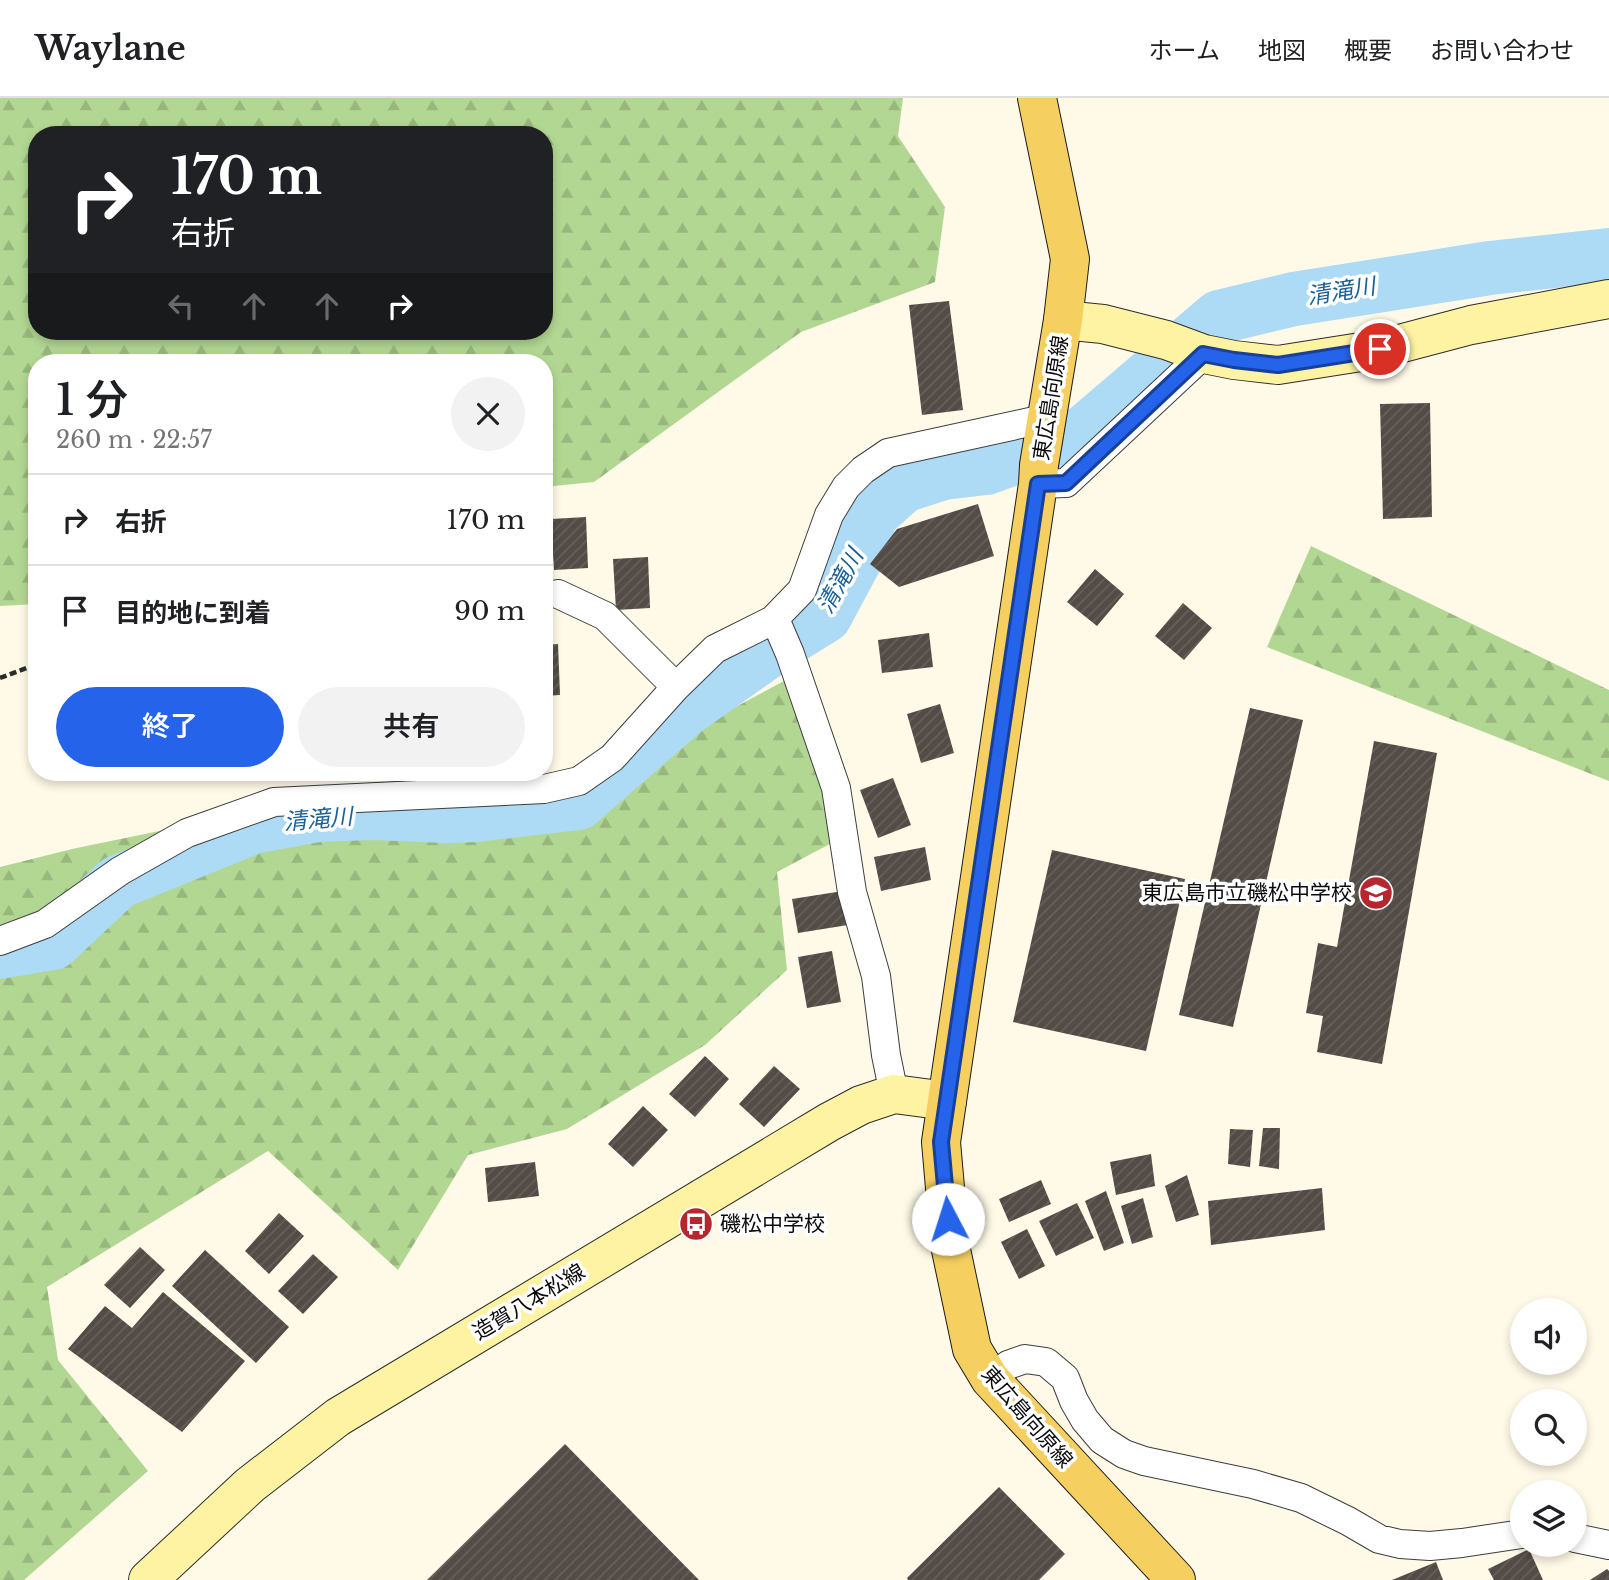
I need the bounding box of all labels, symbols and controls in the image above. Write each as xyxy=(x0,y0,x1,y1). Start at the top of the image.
text: Waylane xyxy=(35,28,186,69)
text: ホーム xyxy=(1149,36,1220,65)
text: 地図 xyxy=(1258,36,1306,65)
text: 概要 xyxy=(1344,36,1392,65)
text: お問い合わせ xyxy=(1430,36,1574,65)
text: 170 m xyxy=(171,146,322,207)
icon: right xyxy=(56,154,147,245)
text: 右折 xyxy=(171,213,235,253)
water label: 清滝川 xyxy=(1305,271,1380,310)
icon: left xyxy=(162,287,200,325)
icon: ahead xyxy=(235,287,273,325)
icon: ahead xyxy=(308,287,346,325)
icon: right xyxy=(381,287,419,325)
pin xyxy=(1350,319,1410,379)
icon: arrive xyxy=(1361,330,1399,368)
street label: 東広島向原線 xyxy=(1028,334,1074,462)
text: 1 分 xyxy=(56,374,128,426)
button: close xyxy=(451,377,525,451)
text: 260 m · 22:57 xyxy=(56,426,212,454)
icon: right xyxy=(56,501,94,539)
text: 170 m xyxy=(446,504,525,536)
text: 右折 xyxy=(115,506,167,538)
water label: 清滝川 xyxy=(811,541,870,618)
icon: arrive xyxy=(56,592,94,630)
text: 90 m xyxy=(454,595,525,627)
text: 目的地に到着 xyxy=(115,597,271,629)
button: 終了 xyxy=(56,687,284,767)
button: 共有 xyxy=(298,687,525,767)
water label: 清滝川 xyxy=(282,802,357,836)
school or university icon: 東広島市立磯松中学校 xyxy=(1357,874,1395,912)
place label: 東広島市立磯松中学校 xyxy=(1142,880,1352,906)
position arrow xyxy=(911,1182,985,1256)
bus stop icon: 磯松中学校 xyxy=(677,1205,715,1243)
place label: 磯松中学校 xyxy=(720,1211,825,1237)
street label: 造賀八本松線 xyxy=(468,1258,590,1346)
map controls xyxy=(1510,1298,1587,1557)
button: sound xyxy=(1510,1298,1587,1375)
street label: 東広島向原線 xyxy=(976,1361,1078,1473)
button: search xyxy=(1510,1389,1587,1466)
button: layers xyxy=(1510,1480,1587,1557)

